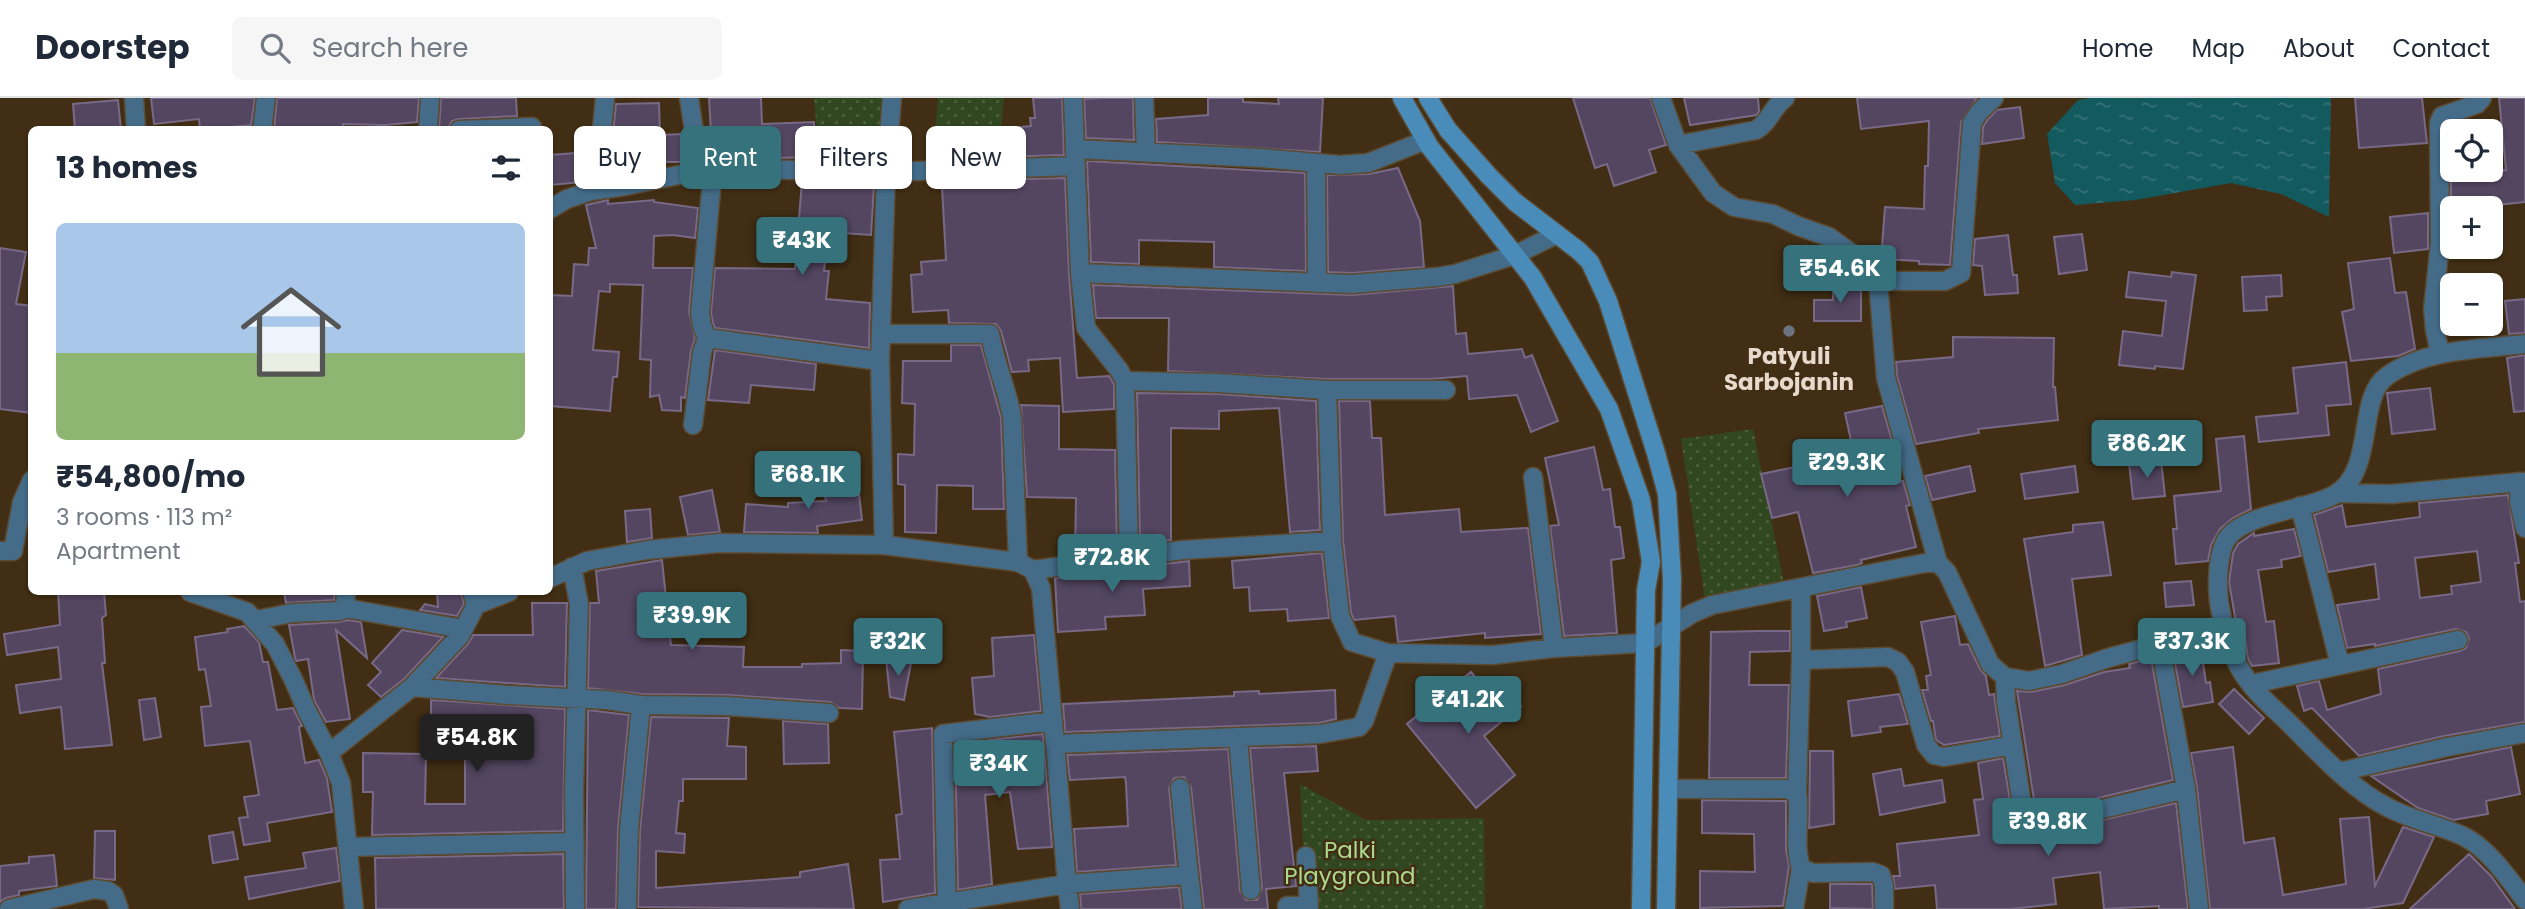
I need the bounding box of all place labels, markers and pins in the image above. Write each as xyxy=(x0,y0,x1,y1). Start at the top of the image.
pin: ₹43K xyxy=(761,218,843,277)
pin: ₹54.6K xyxy=(1783,246,1897,305)
marker: Patyuli Sarbojanin xyxy=(1781,323,1797,339)
place label: Patyuli Sarbojanin xyxy=(1724,340,1854,398)
pin: ₹86.2K xyxy=(2090,420,2204,480)
pin: ₹29.3K xyxy=(1790,440,1904,499)
pin: ₹68.1K xyxy=(751,452,865,511)
pin: ₹72.8K xyxy=(1055,534,1169,594)
pin: ₹39.9K xyxy=(635,592,749,652)
pin: ₹32K xyxy=(857,618,939,678)
pin: ₹37.3K xyxy=(2135,618,2249,678)
pin: ₹41.2K xyxy=(1411,676,1525,736)
pin: ₹54.8K xyxy=(420,714,534,774)
pin: ₹34K xyxy=(958,740,1040,800)
pin: ₹39.8K xyxy=(1991,798,2105,858)

